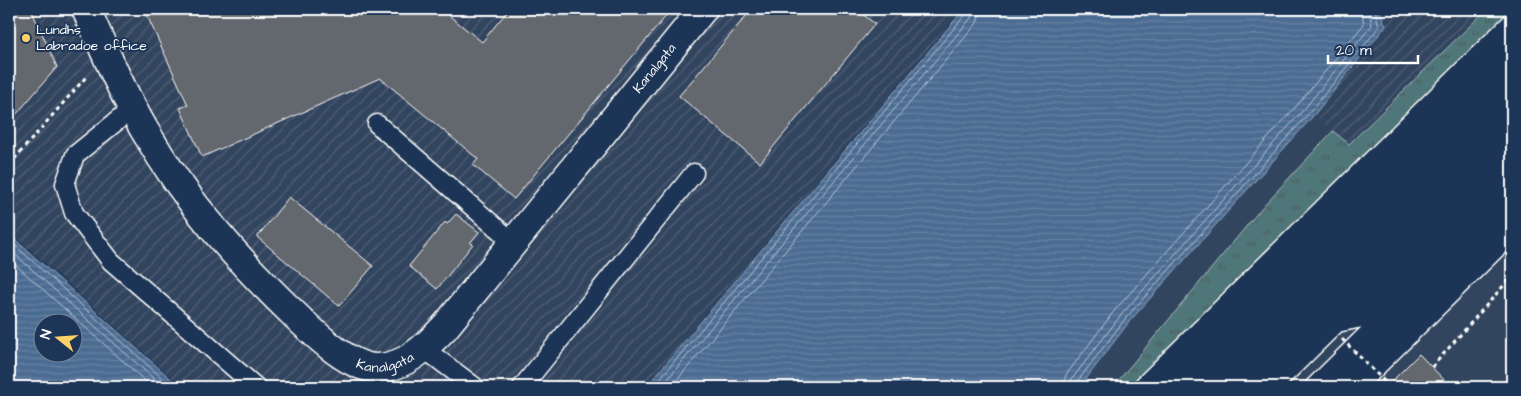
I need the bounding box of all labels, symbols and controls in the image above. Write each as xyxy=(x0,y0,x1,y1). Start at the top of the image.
place label: Lundhs Labradoe office xyxy=(36,20,147,56)
marker: Lundhs Labradoe office xyxy=(20,32,32,44)
scale bar xyxy=(1328,32,1418,64)
street label: Kanalgata xyxy=(628,39,681,98)
text: 20 m xyxy=(1336,40,1372,61)
north arrow xyxy=(32,314,82,364)
text: N xyxy=(36,327,57,342)
street label: Kanalgata xyxy=(353,347,418,378)

